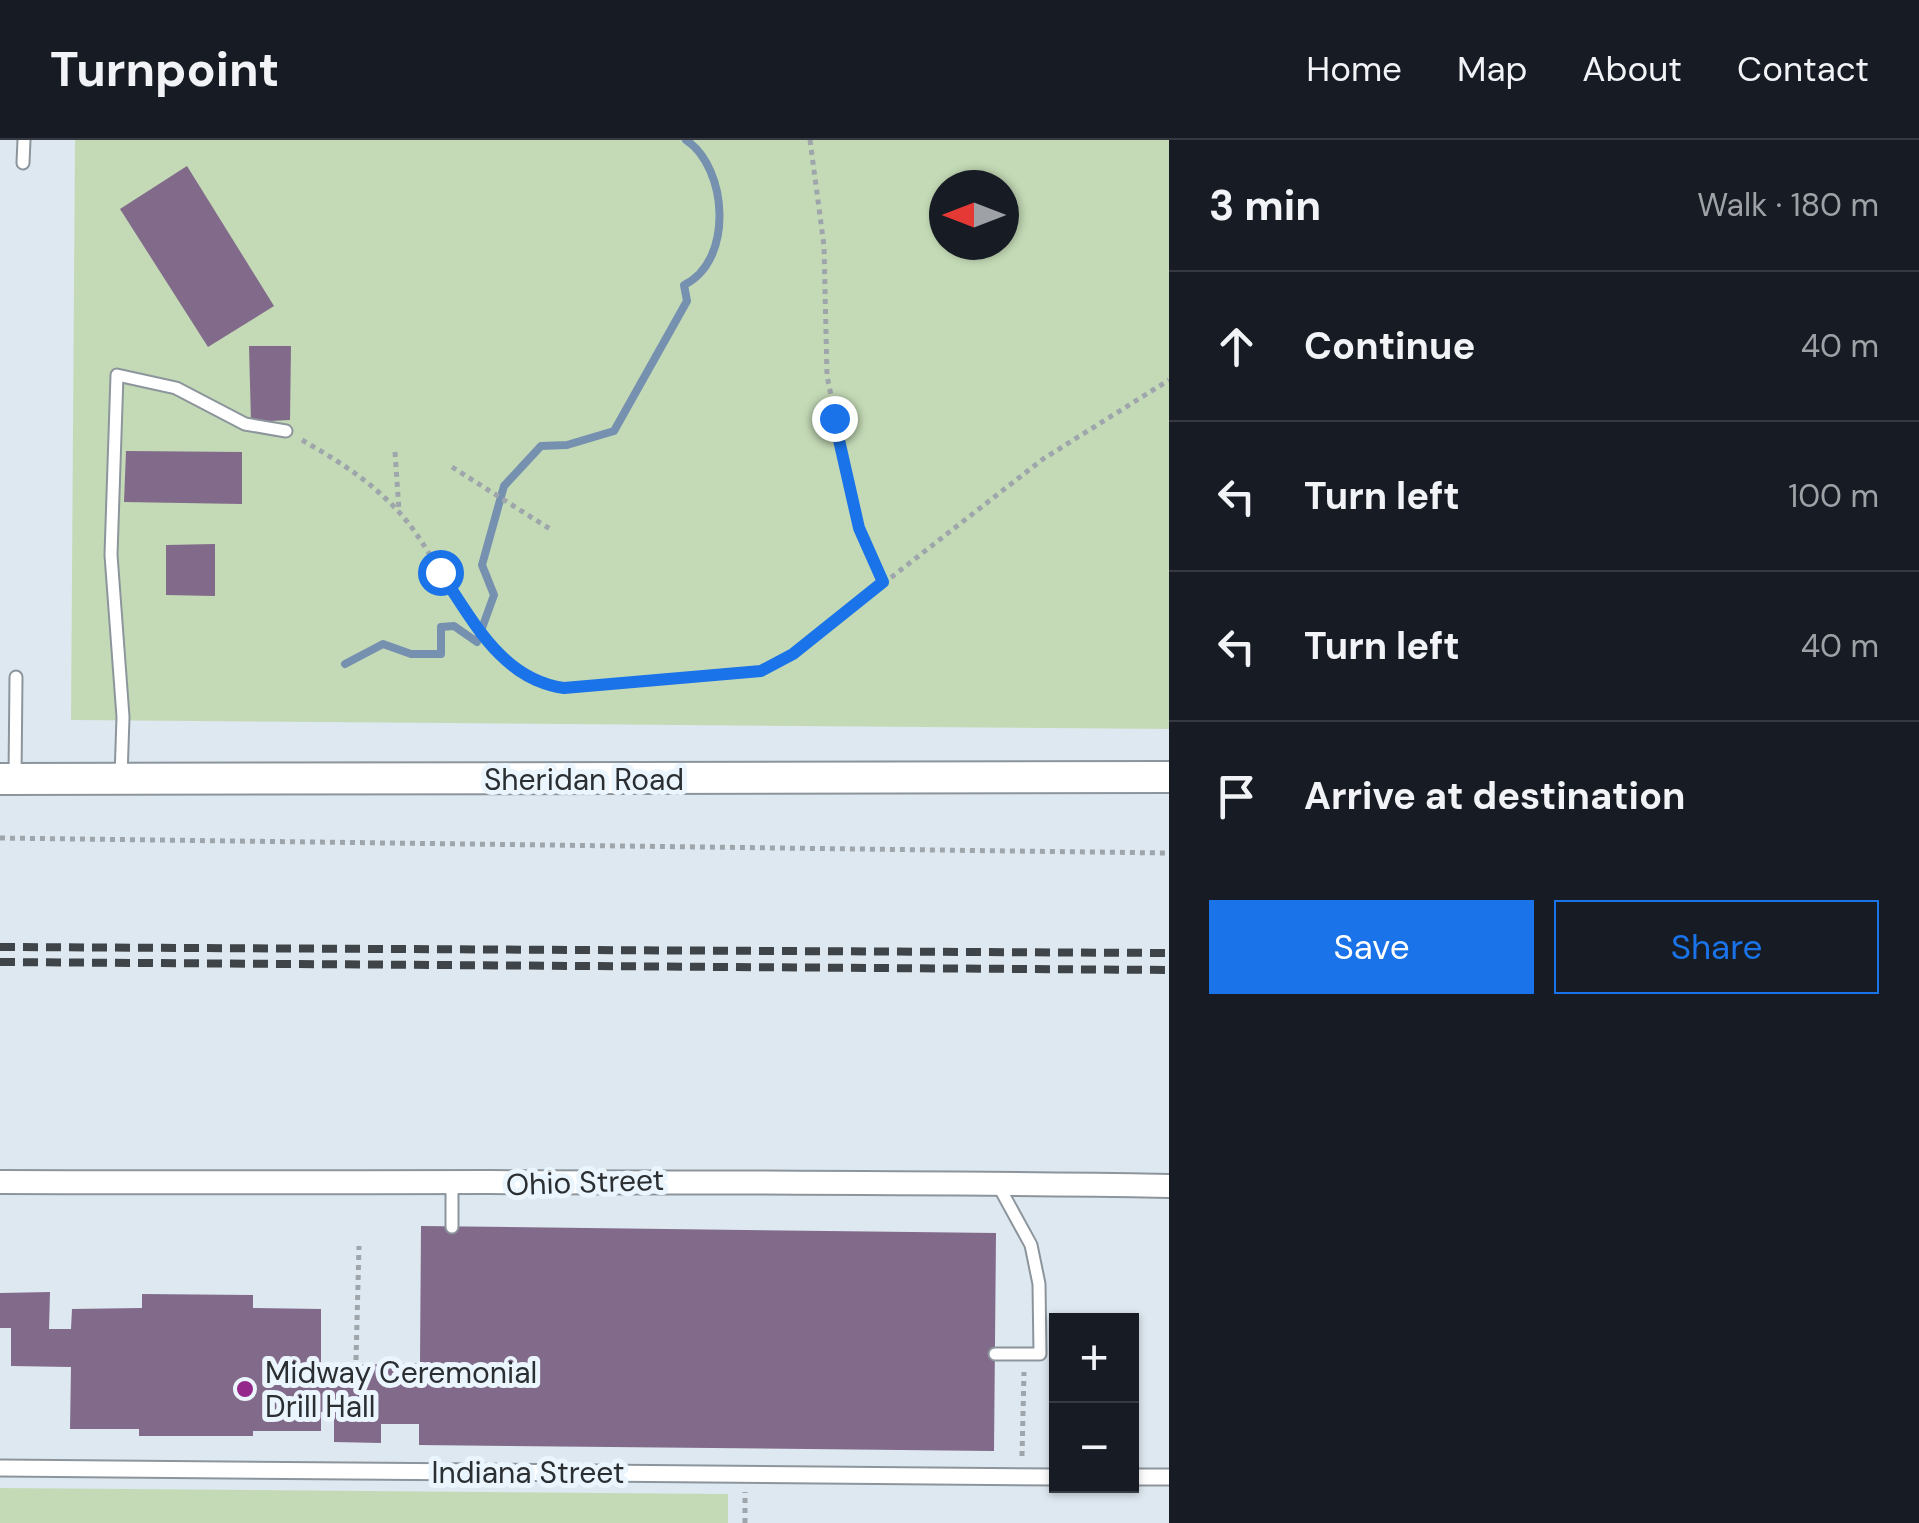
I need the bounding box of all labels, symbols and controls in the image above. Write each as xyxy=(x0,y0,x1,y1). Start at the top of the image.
text: Turnpoint xyxy=(50,38,279,101)
text: Home xyxy=(1306,46,1402,92)
text: Map xyxy=(1457,46,1527,92)
text: About xyxy=(1582,46,1682,92)
text: Contact xyxy=(1737,46,1869,92)
north arrow xyxy=(929,170,1019,260)
text: 3 min xyxy=(1209,178,1321,233)
text: Walk · 180 m xyxy=(1697,184,1879,226)
icon: ahead xyxy=(1209,319,1264,374)
text: Continue xyxy=(1304,321,1475,371)
text: 40 m xyxy=(1801,325,1879,367)
route end xyxy=(812,396,858,442)
icon: left xyxy=(1209,469,1264,524)
text: Turn left xyxy=(1304,471,1460,521)
text: 100 m xyxy=(1788,475,1879,517)
route start xyxy=(418,550,464,596)
icon: left xyxy=(1209,619,1264,674)
text: Turn left xyxy=(1304,621,1460,671)
text: 40 m xyxy=(1801,625,1879,667)
street label: Sheridan Road xyxy=(484,760,684,799)
icon: arrive xyxy=(1209,769,1264,824)
text: Arrive at destination xyxy=(1304,771,1686,821)
button: Save xyxy=(1209,900,1534,994)
button: Share xyxy=(1554,900,1879,994)
street label: Ohio Street xyxy=(505,1160,665,1204)
map controls xyxy=(1049,1313,1139,1493)
button: + xyxy=(1049,1313,1139,1403)
place label: Midway Ceremonial Drill Hall xyxy=(265,1353,537,1426)
marker: Midway Ceremonial Drill Hall xyxy=(234,1378,256,1400)
button: − xyxy=(1049,1403,1139,1493)
street label: Indiana Street xyxy=(431,1453,625,1492)

